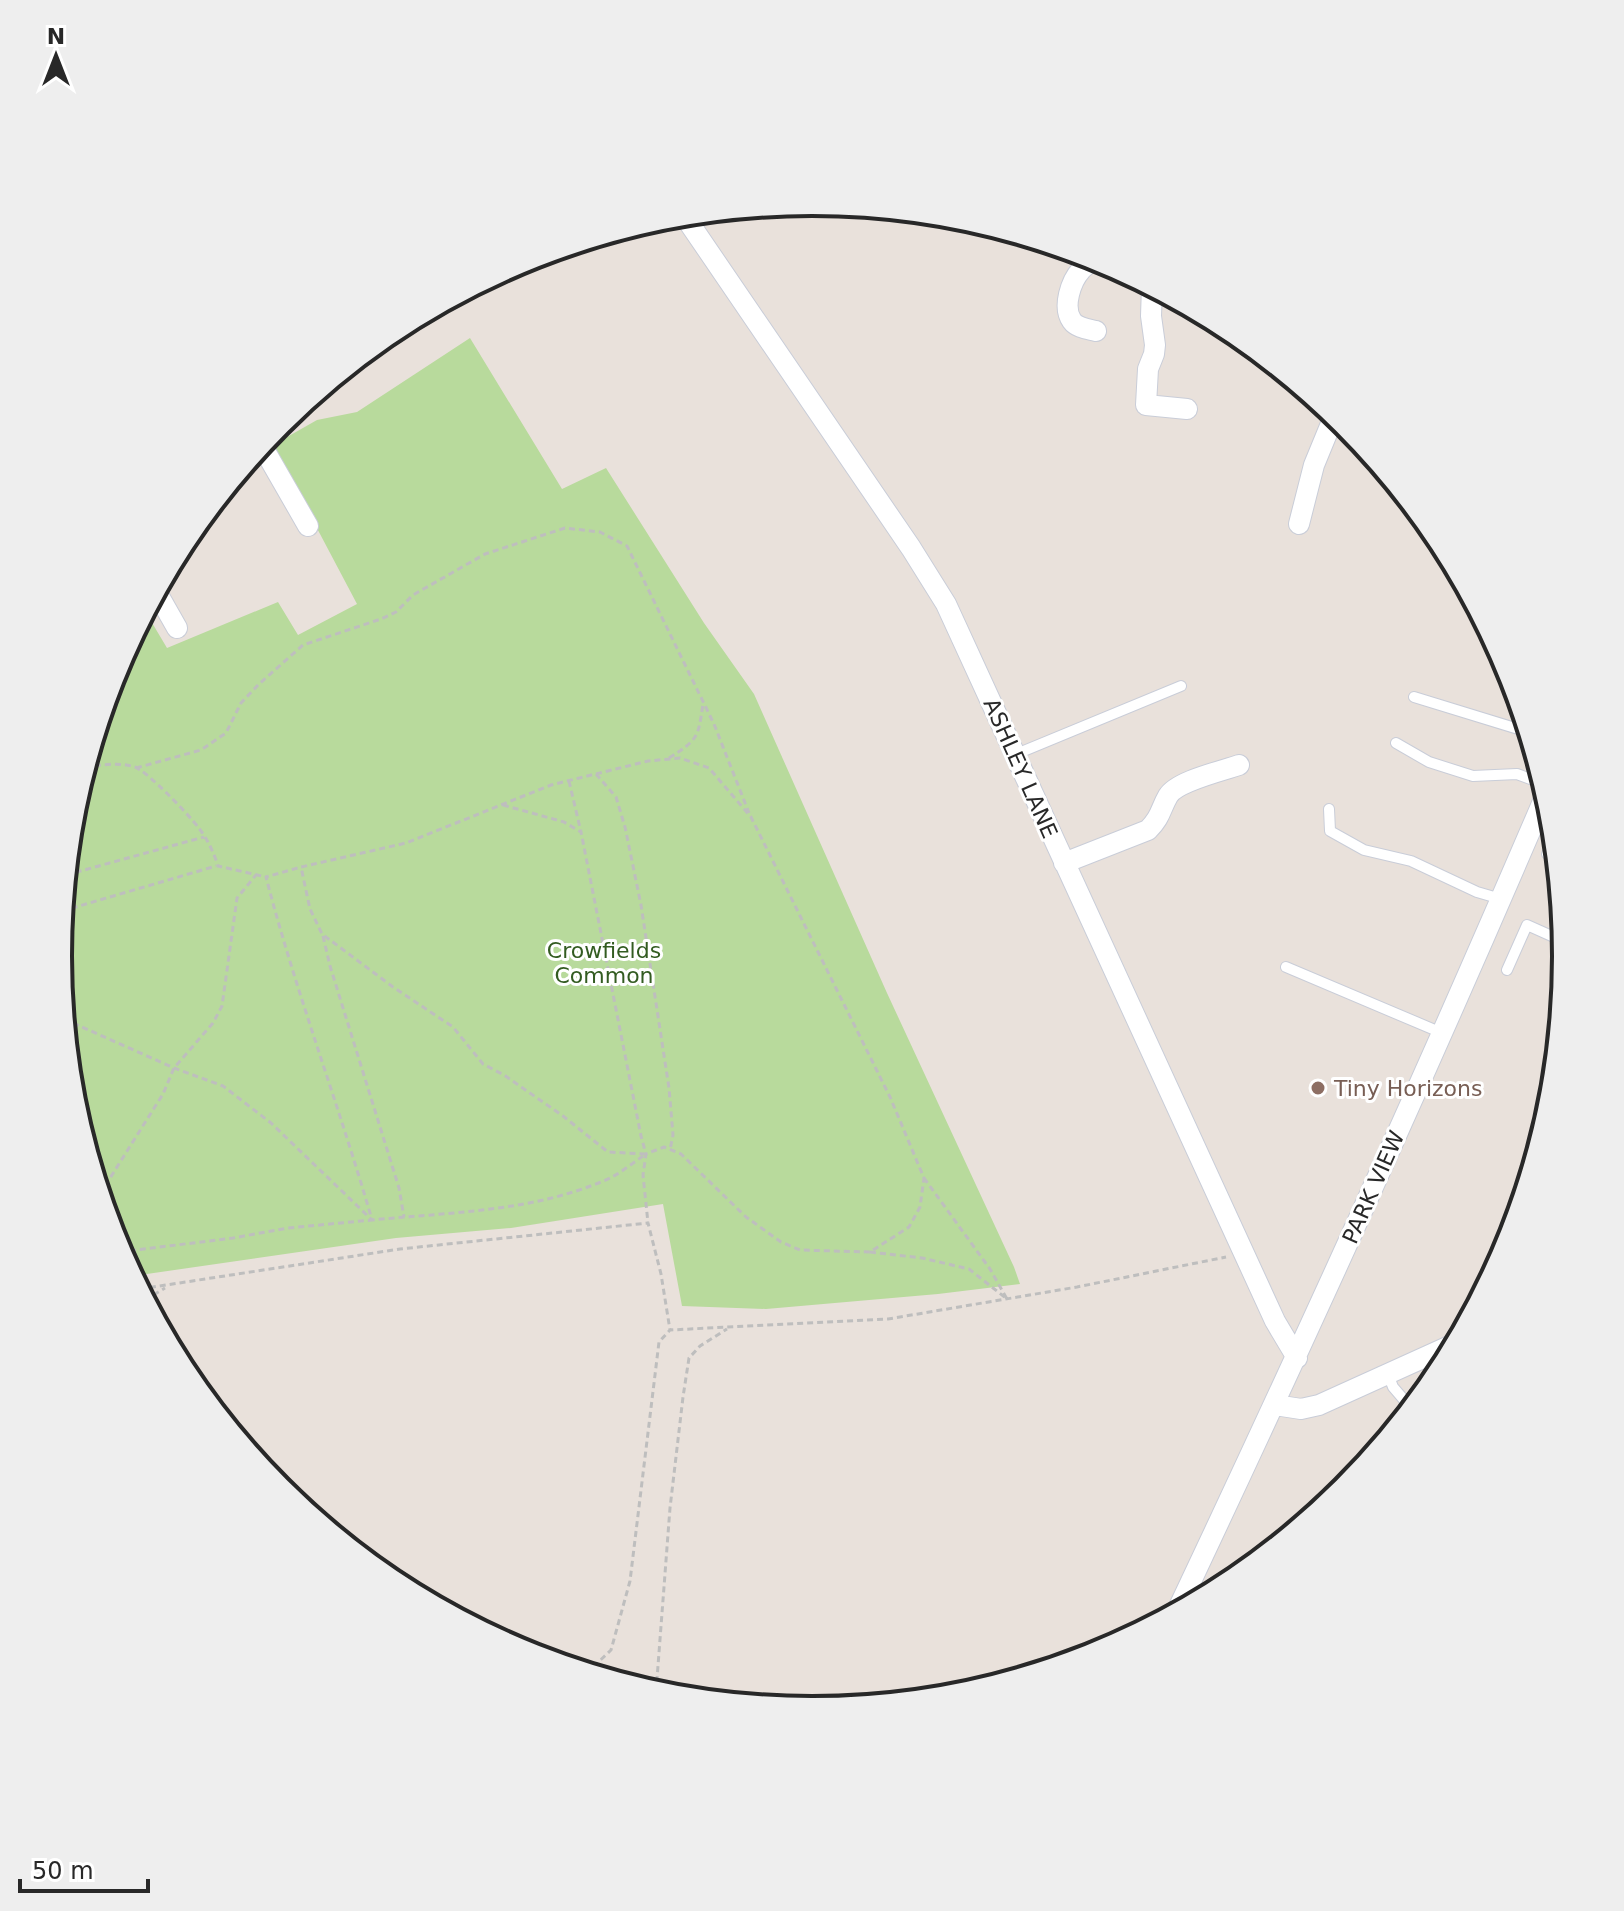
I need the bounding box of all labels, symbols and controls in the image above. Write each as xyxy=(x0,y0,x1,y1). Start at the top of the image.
north arrow xyxy=(16,16,96,96)
text: N xyxy=(47,24,65,49)
street label: ASHLEY LANE xyxy=(979,694,1063,842)
park label: Crowfields Common xyxy=(547,938,661,988)
place label: Tiny Horizons xyxy=(1333,1076,1482,1101)
marker: Tiny Horizons xyxy=(1309,1079,1327,1097)
street label: PARK VIEW xyxy=(1337,1127,1410,1247)
scale bar xyxy=(20,1843,148,1893)
text: 50 m xyxy=(32,1857,94,1885)

